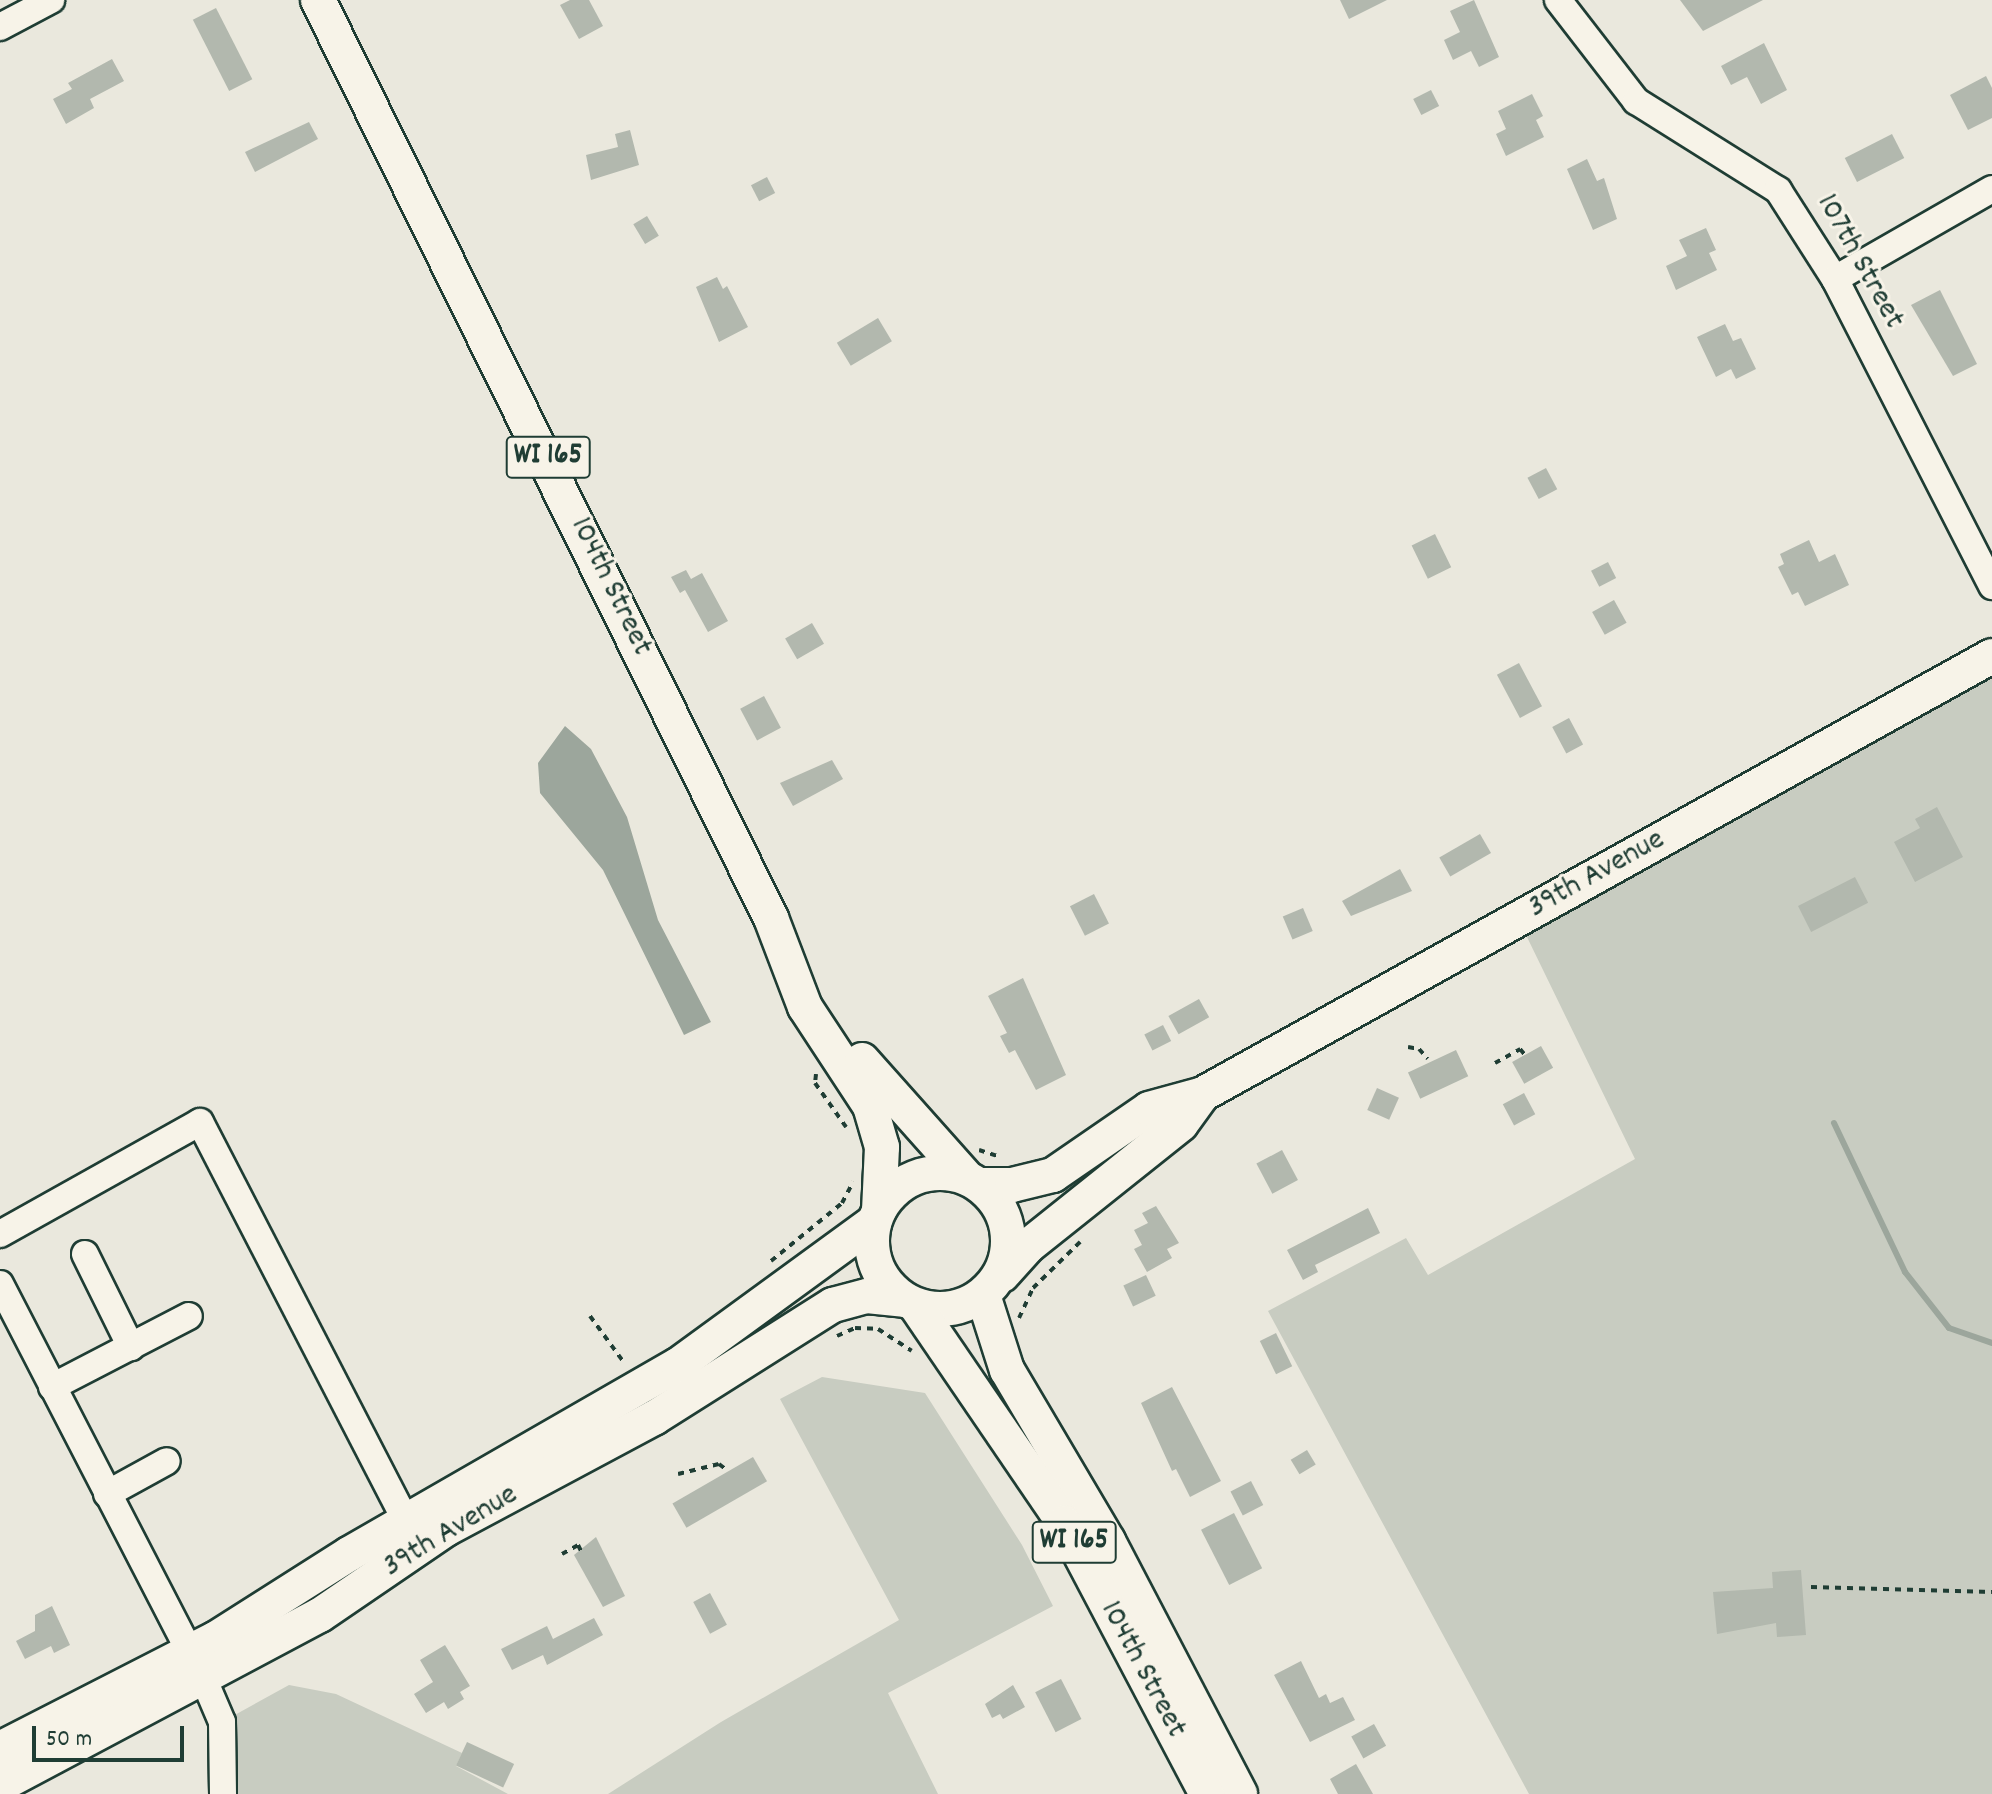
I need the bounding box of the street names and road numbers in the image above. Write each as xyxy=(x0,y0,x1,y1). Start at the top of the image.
street label: 107th Street xyxy=(1806,188,1912,336)
road number: WI 165 xyxy=(504,431,592,483)
street label: 104th Street xyxy=(560,511,660,663)
street label: 39th Avenue xyxy=(1522,822,1672,928)
street label: 39th Avenue xyxy=(377,1477,525,1587)
road number: WI 165 xyxy=(1030,1516,1118,1568)
street label: 104th Street xyxy=(1090,1595,1194,1745)

